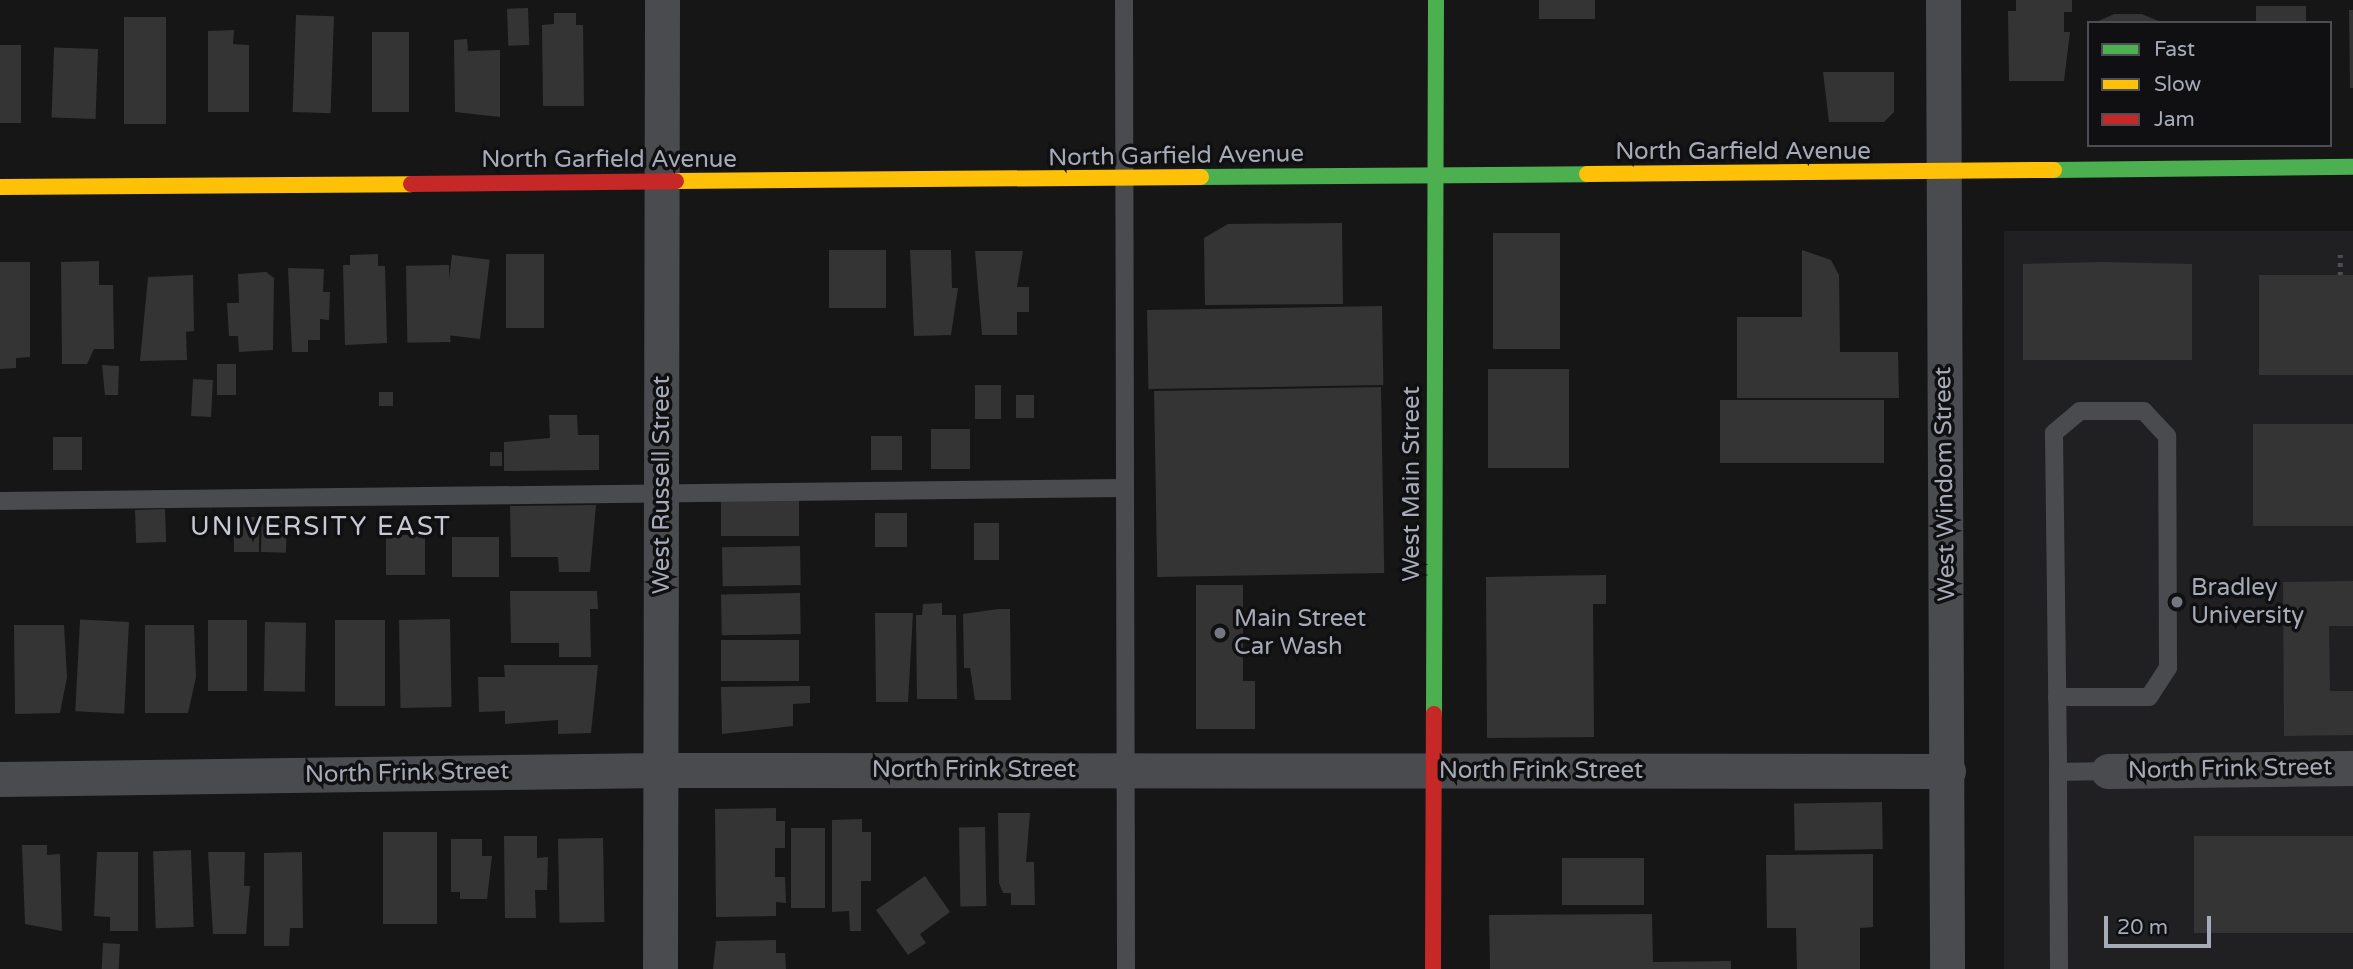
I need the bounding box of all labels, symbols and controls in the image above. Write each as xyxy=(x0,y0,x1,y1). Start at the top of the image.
legend xyxy=(2087,21,2332,147)
text: Fast xyxy=(2154,37,2195,62)
text: Slow xyxy=(2154,72,2201,97)
text: Jam xyxy=(2154,107,2195,132)
street label: North Garfield Avenue xyxy=(1615,138,1871,166)
street label: North Garfield Avenue xyxy=(1048,139,1304,173)
street label: North Garfield Avenue xyxy=(481,146,737,174)
street label: West Windom Street xyxy=(1929,366,1961,602)
street label: West Russell Street xyxy=(648,376,676,594)
street label: West Main Street xyxy=(1398,386,1426,582)
district label: UNIVERSITY EAST xyxy=(192,511,450,543)
place label: Bradley University xyxy=(2191,574,2304,630)
marker: Bradley University xyxy=(2169,594,2185,610)
place label: Main Street Car Wash xyxy=(1234,605,1366,661)
marker: Main Street Car Wash xyxy=(1212,625,1228,641)
street label: North Frink Street xyxy=(2128,753,2332,785)
street label: North Frink Street xyxy=(872,756,1076,784)
street label: North Frink Street xyxy=(305,757,509,789)
street label: North Frink Street xyxy=(1439,757,1643,785)
scale bar xyxy=(2108,902,2215,946)
text: 20 m xyxy=(2117,915,2168,940)

